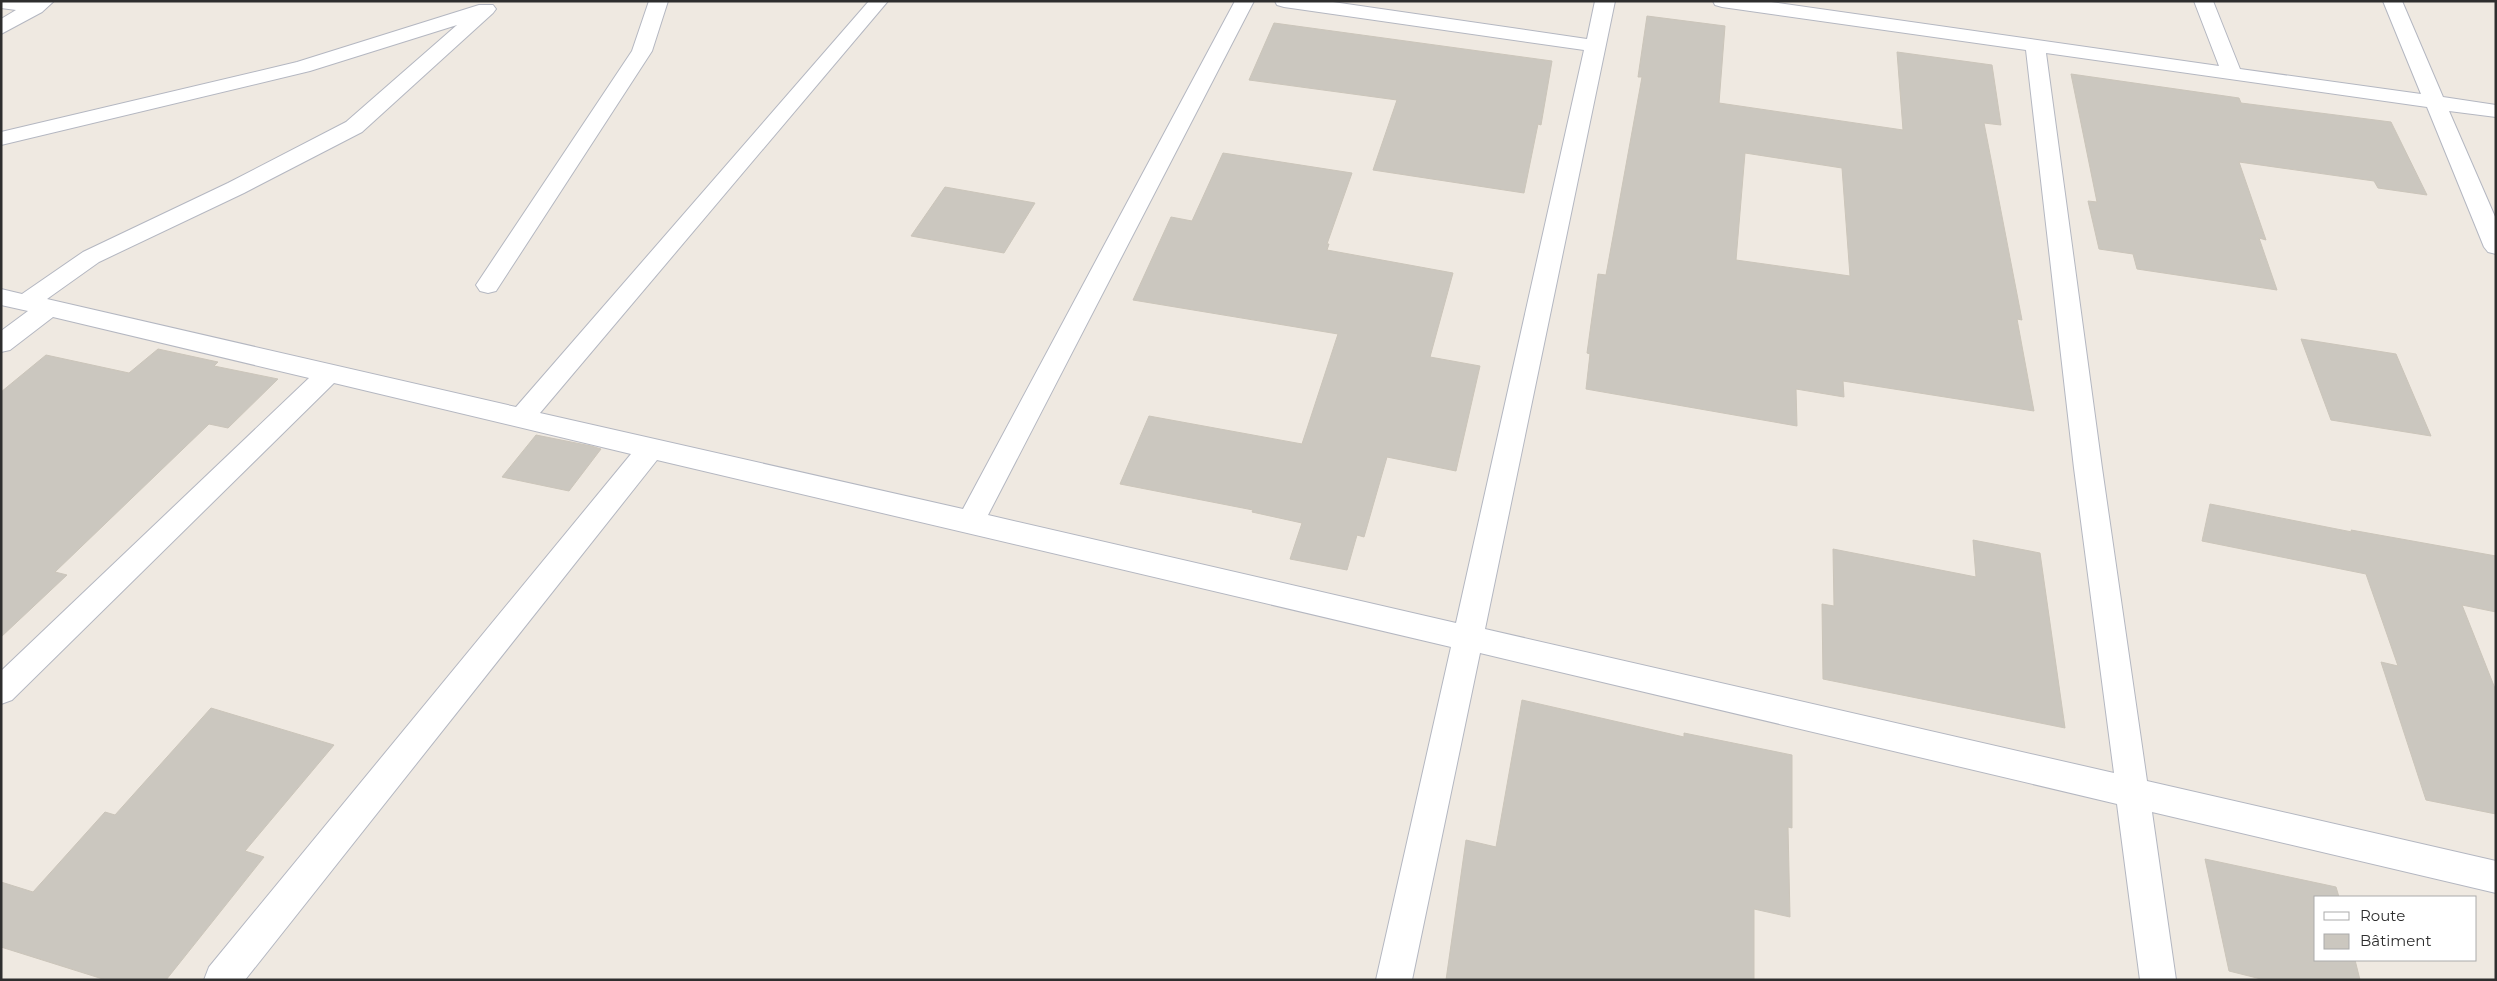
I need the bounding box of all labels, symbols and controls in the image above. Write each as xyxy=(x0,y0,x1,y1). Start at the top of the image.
legend xyxy=(2314,896,2477,961)
text: Route xyxy=(2360,906,2405,925)
text: Bâtiment xyxy=(2360,931,2432,950)

